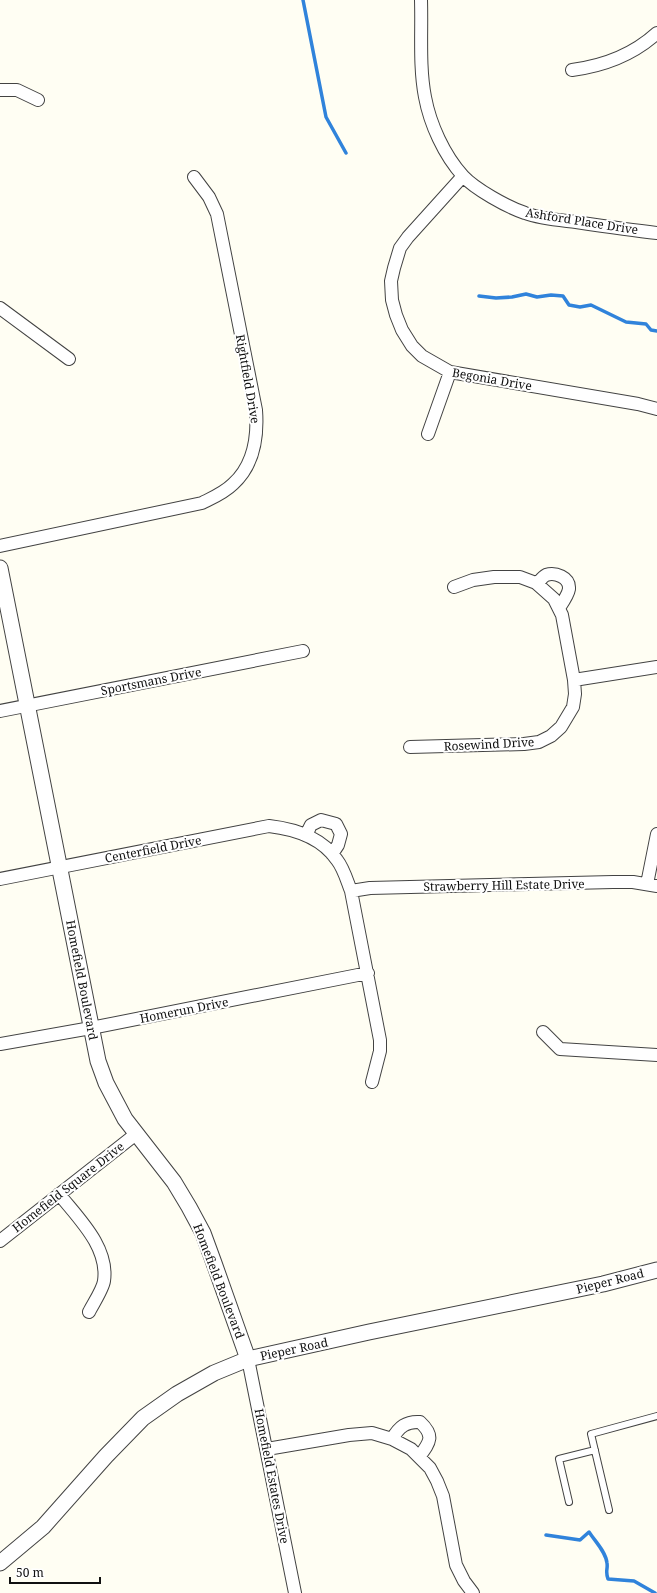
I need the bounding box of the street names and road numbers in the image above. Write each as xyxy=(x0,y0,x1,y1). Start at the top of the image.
street label: Ashford Place Drive xyxy=(524,204,640,238)
street label: Rightfield Drive xyxy=(232,333,264,425)
street label: Begonia Drive xyxy=(451,364,533,394)
street label: Sportsmans Drive xyxy=(99,663,203,699)
street label: Rosewind Drive xyxy=(443,733,535,755)
street label: Centerfield Drive xyxy=(103,831,203,867)
street label: Strawberry Hill Estate Drive xyxy=(423,875,585,895)
street label: Homefield Boulevard xyxy=(62,918,102,1042)
street label: Homerun Drive xyxy=(138,993,230,1027)
street label: Homefield Square Drive xyxy=(8,1138,128,1236)
street label: Homefield Boulevard xyxy=(189,1221,249,1342)
street label: Pieper Road xyxy=(574,1264,646,1298)
street label: Pieper Road xyxy=(258,1333,330,1364)
street label: Homefield Estates Drive xyxy=(251,1407,293,1545)

